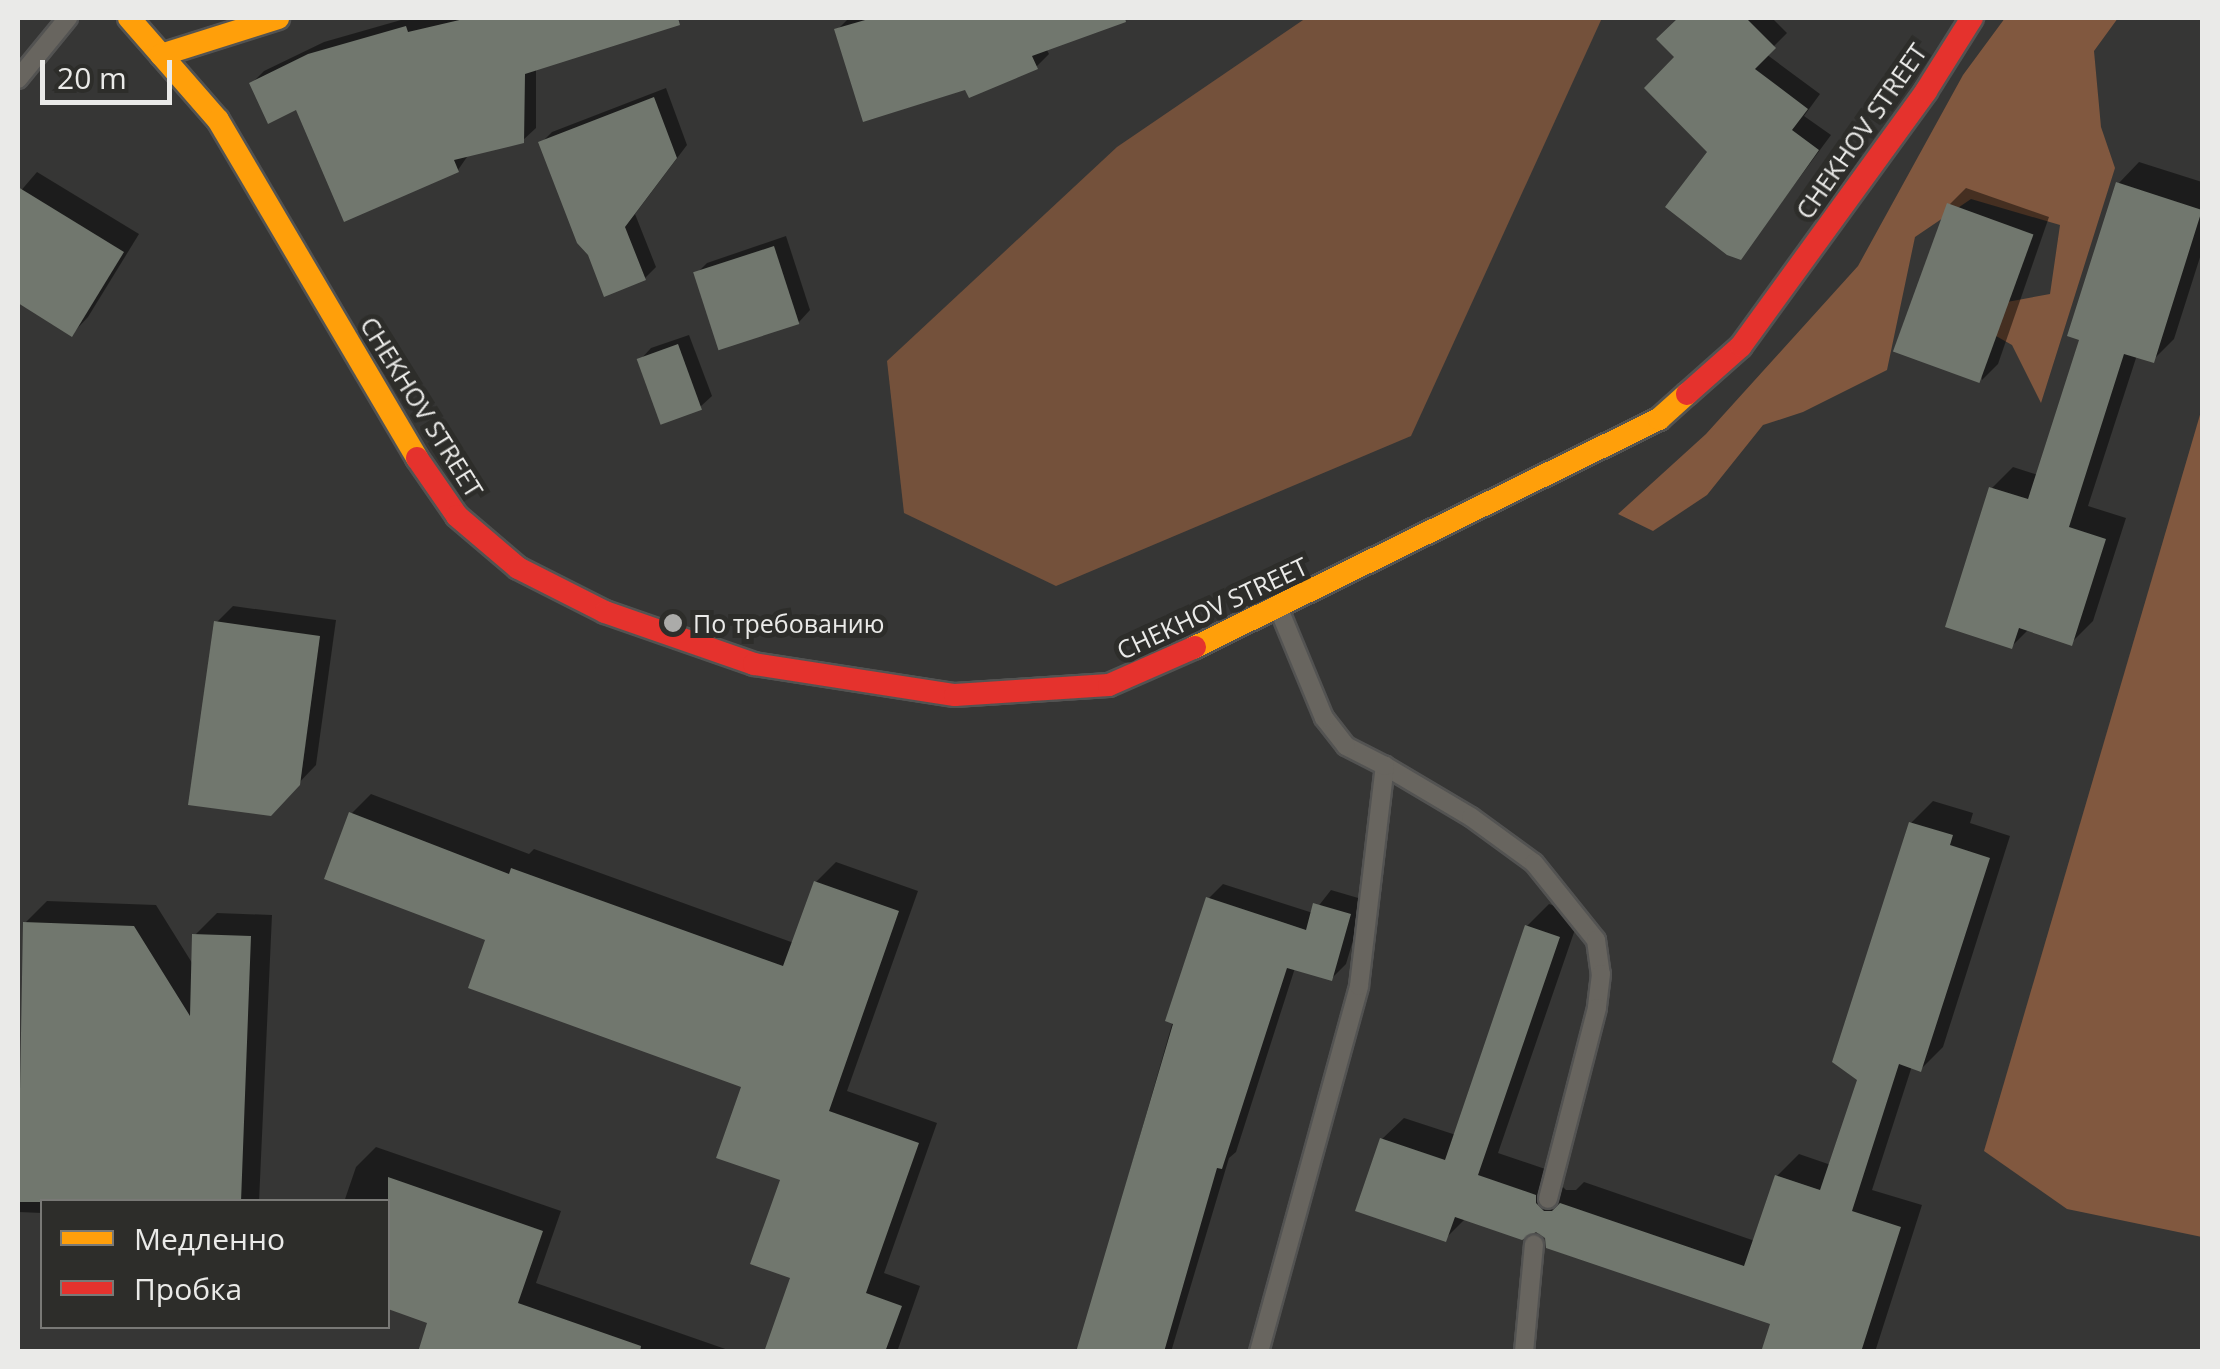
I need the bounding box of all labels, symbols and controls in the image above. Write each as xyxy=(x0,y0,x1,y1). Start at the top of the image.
street label: CHEKHOV STREET xyxy=(1789,38,1933,224)
scale bar xyxy=(45,40,178,102)
text: 20 m xyxy=(57,57,127,98)
street label: CHEKHOV STREET xyxy=(354,311,490,503)
street label: CHEKHOV STREET xyxy=(1112,551,1312,665)
place label: По требованию xyxy=(693,608,884,638)
marker: По требованию xyxy=(662,612,684,634)
legend xyxy=(40,1199,390,1329)
text: Медленно xyxy=(134,1218,285,1259)
text: Пробка xyxy=(134,1268,242,1309)

